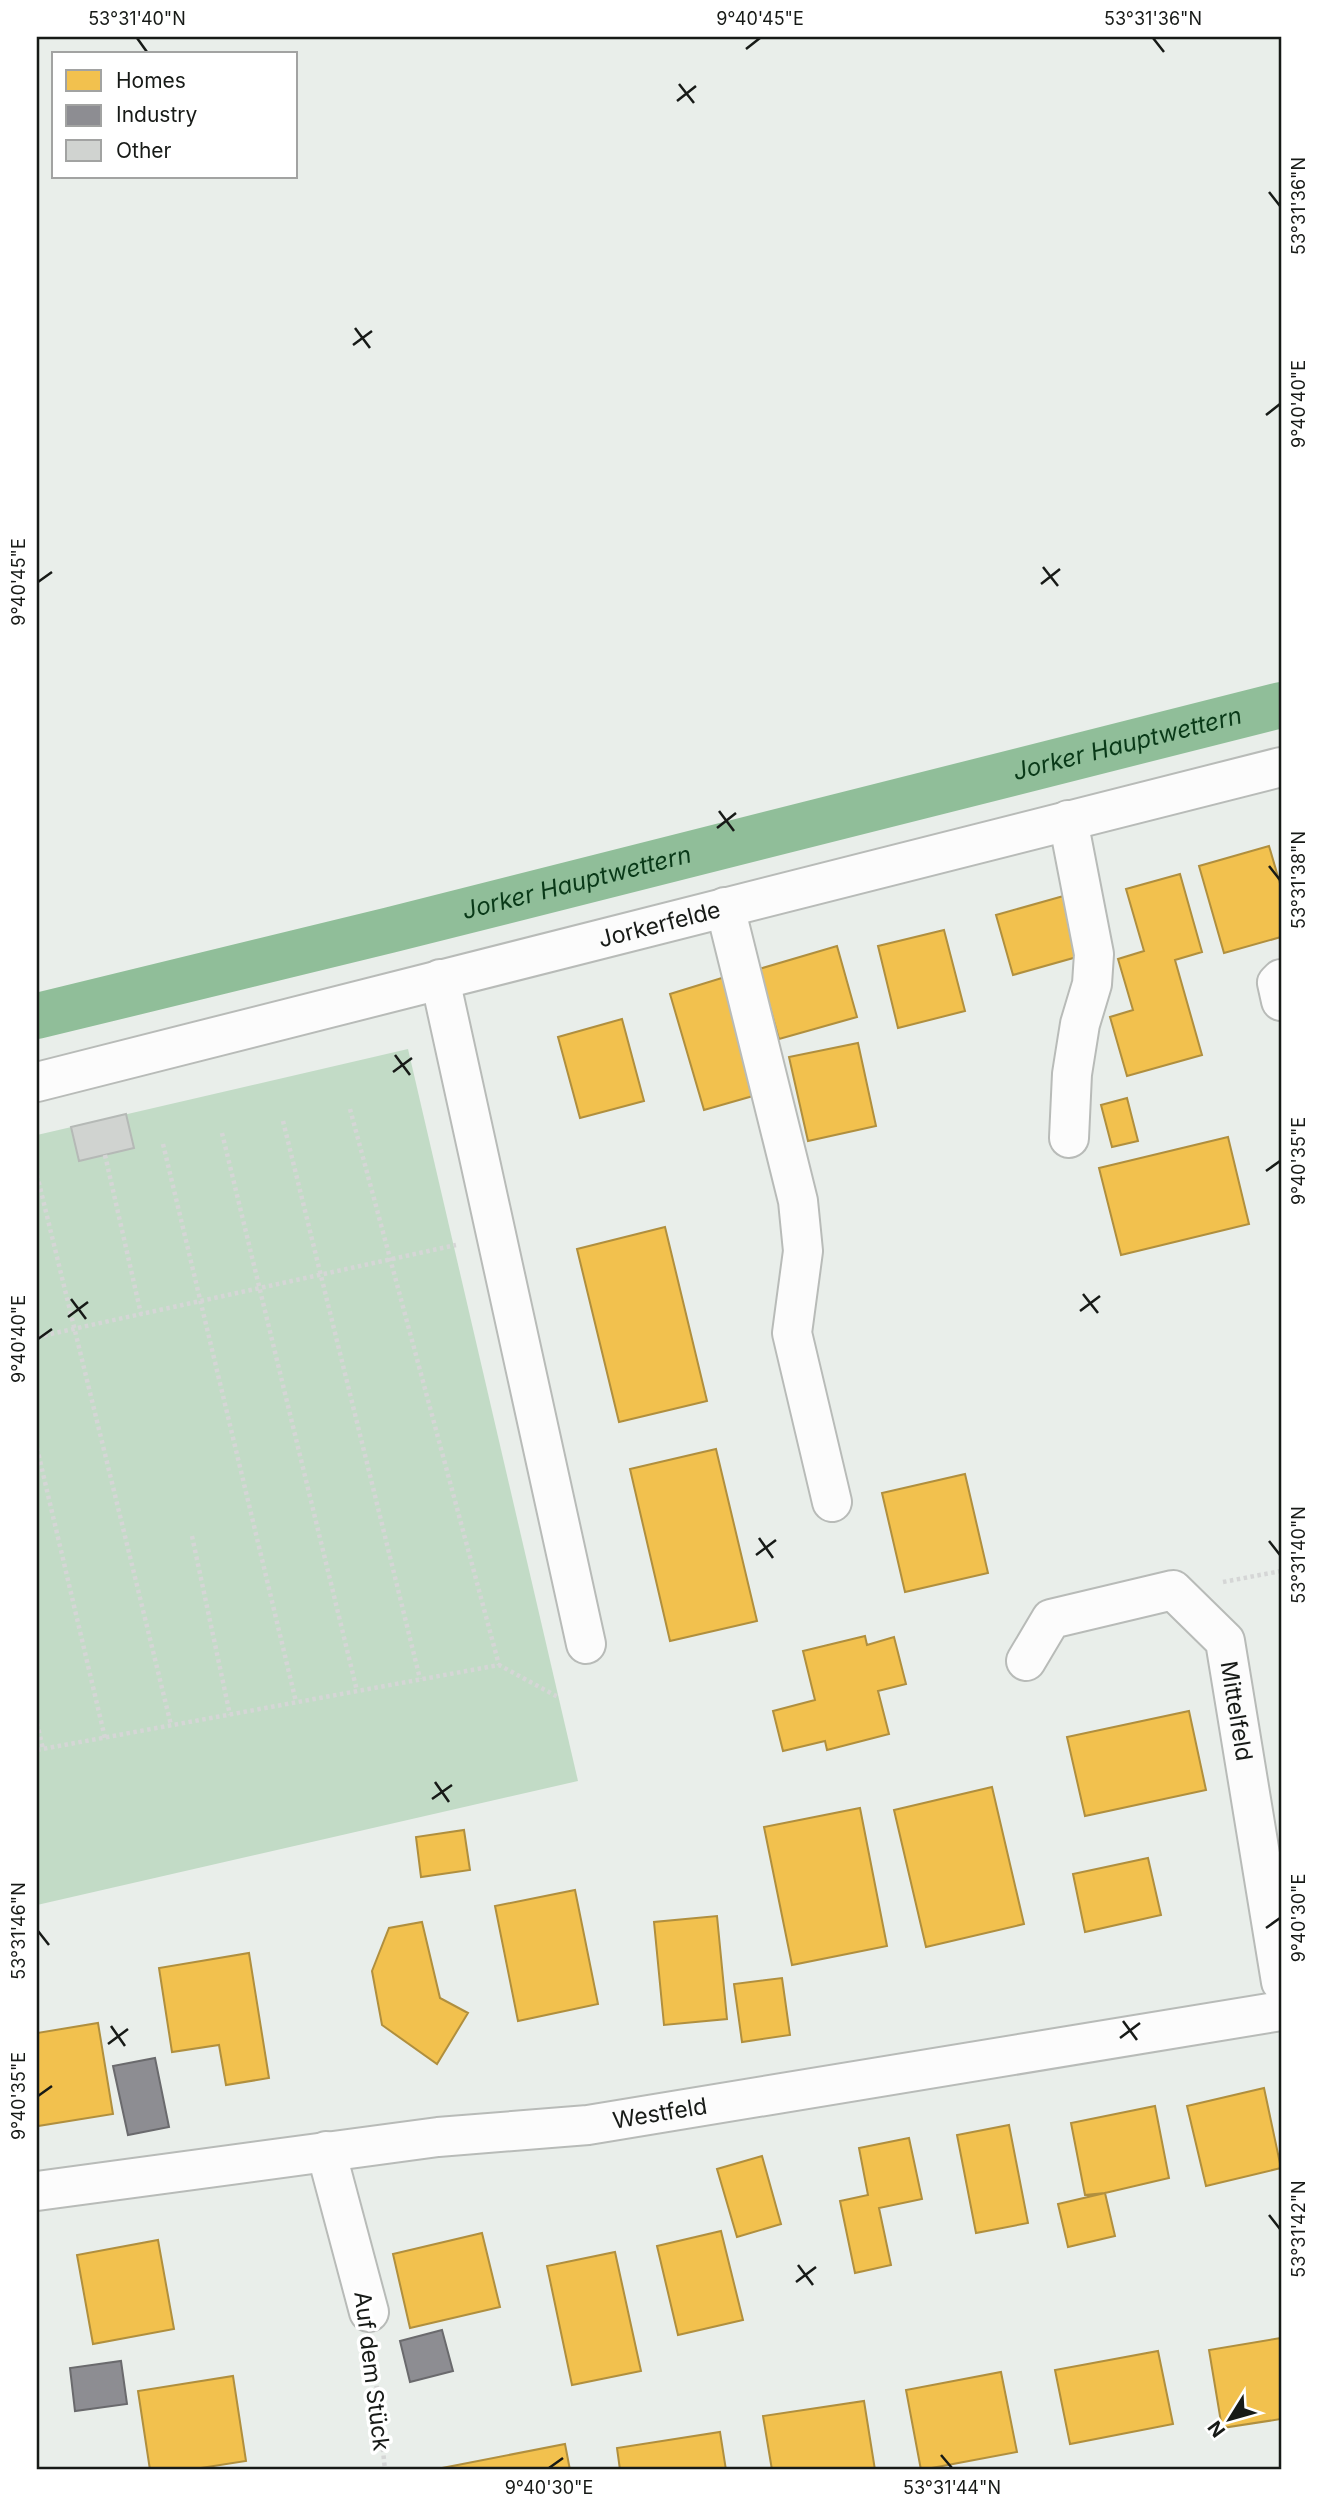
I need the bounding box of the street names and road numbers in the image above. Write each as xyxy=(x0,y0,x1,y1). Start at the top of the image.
street label: Jorkerfelde xyxy=(595,896,723,953)
street label: Mittelfeld xyxy=(1215,1659,1258,1763)
street label: Westfeld xyxy=(611,2092,709,2135)
street label: Auf dem Stück xyxy=(348,2290,396,2453)

